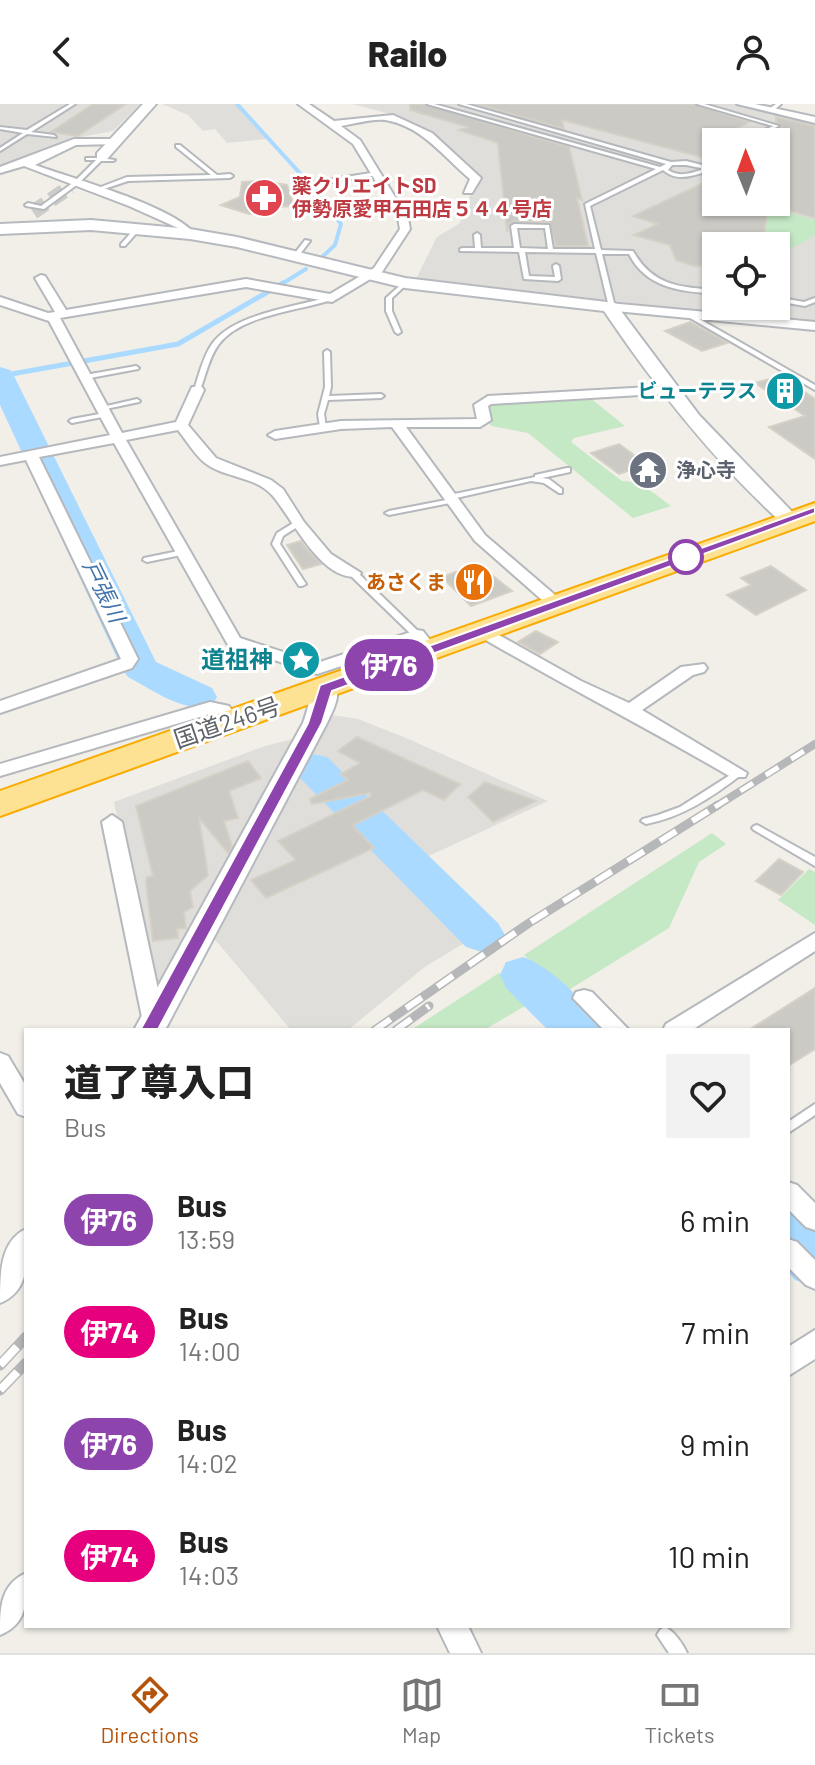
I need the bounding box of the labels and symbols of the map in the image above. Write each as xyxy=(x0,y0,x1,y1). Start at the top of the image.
north arrow xyxy=(702,128,790,216)
place label: 薬クリエイトSD 伊勢原愛甲石田店５４４号店 xyxy=(292,173,552,220)
pharmacy icon: 薬クリエイトSD 伊勢原愛甲石田店５４４号店 xyxy=(243,177,285,219)
building icon: ビューテラス xyxy=(764,370,806,412)
place label: ビューテラス xyxy=(637,378,757,402)
temple icon: 浄心寺 xyxy=(627,449,669,491)
place label: 浄心寺 xyxy=(676,457,736,481)
unlabelled marker xyxy=(669,540,703,574)
water label: 戸張川 xyxy=(79,555,132,628)
restaurant icon: あさくま xyxy=(453,561,495,603)
place label: あさくま xyxy=(366,569,446,593)
place icon: 道祖神 xyxy=(280,639,322,681)
line badge: 伊76 xyxy=(343,639,435,691)
place label: 道祖神 xyxy=(201,644,273,673)
street label: 国道246号 xyxy=(170,690,283,753)

